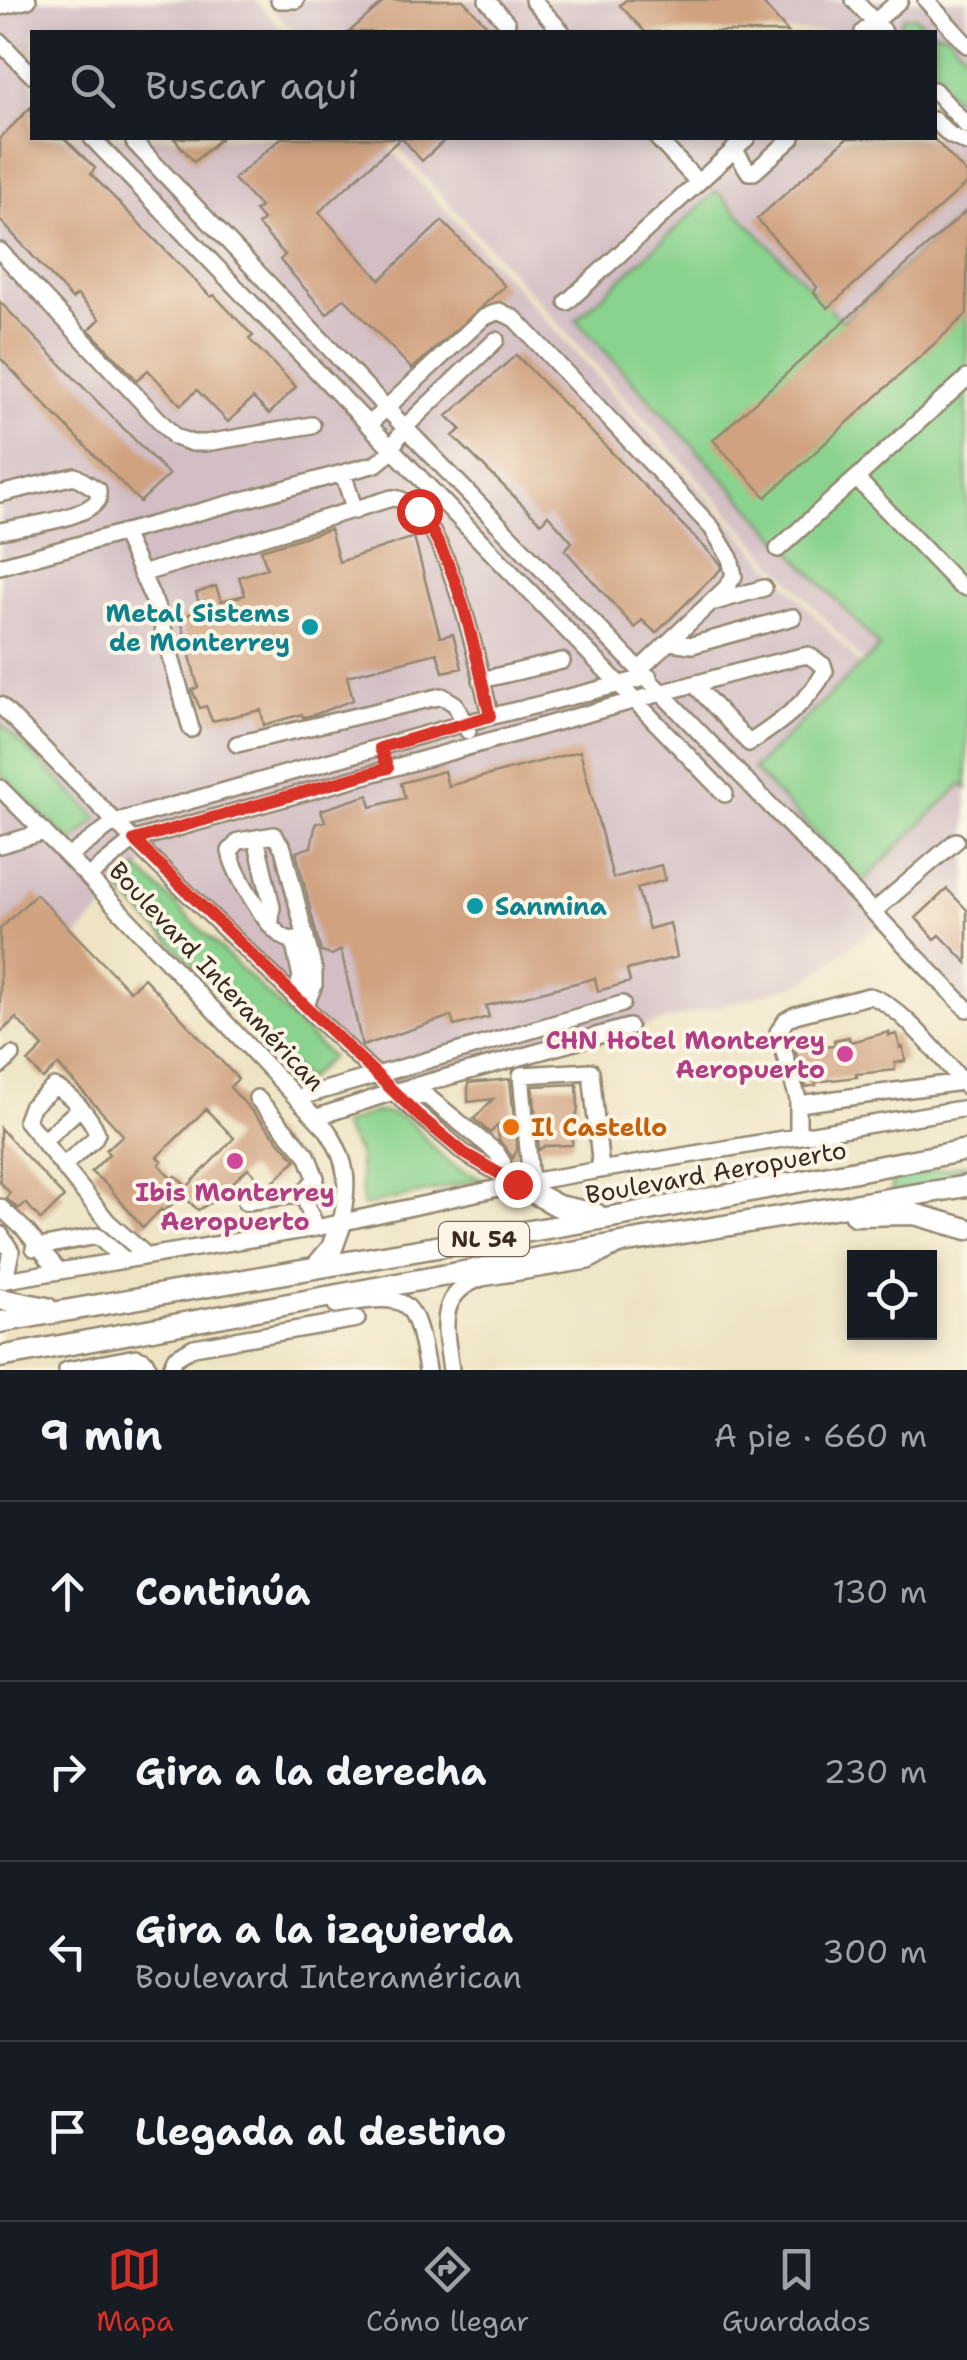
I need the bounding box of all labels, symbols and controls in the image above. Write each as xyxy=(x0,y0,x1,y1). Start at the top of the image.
search box xyxy=(30,30,937,140)
icon: search xyxy=(65,58,120,113)
text: Buscar aquí xyxy=(145,60,358,111)
route start xyxy=(397,489,443,535)
place label: Metal Sistems de Monterrey xyxy=(105,596,290,659)
marker: Metal Sistems de Monterrey xyxy=(299,616,321,638)
street label: Boulevard Interamérican xyxy=(102,854,332,1098)
place label: Sanmina xyxy=(495,889,607,923)
marker: Sanmina xyxy=(464,895,486,917)
place label: CHN Hotel Monterrey Aeropuerto xyxy=(545,1023,825,1086)
marker: CHN Hotel Monterrey Aeropuerto xyxy=(834,1043,856,1065)
place label: Il Castello xyxy=(531,1110,667,1144)
marker: Il Castello xyxy=(500,1116,522,1138)
street label: Boulevard Aeropuerto xyxy=(583,1132,849,1212)
marker: Ibis Monterrey Aeropuerto xyxy=(224,1150,246,1172)
route end xyxy=(495,1162,541,1208)
place label: Ibis Monterrey Aeropuerto xyxy=(135,1175,335,1238)
road number: NL 54 xyxy=(439,1222,529,1256)
map controls xyxy=(847,1250,937,1340)
button: locate xyxy=(847,1250,937,1340)
text: 9 min xyxy=(40,1407,162,1463)
text: A pie · 660 m xyxy=(714,1414,927,1457)
icon: ahead xyxy=(40,1564,95,1619)
text: Continúa xyxy=(135,1566,310,1617)
text: 130 m xyxy=(832,1570,927,1613)
icon: right xyxy=(40,1744,95,1799)
text: Gira a la derecha xyxy=(135,1746,487,1797)
text: 230 m xyxy=(824,1750,927,1793)
text: Gira a la izquierda xyxy=(135,1904,513,1955)
icon: left xyxy=(40,1924,95,1979)
text: 300 m xyxy=(822,1930,927,1973)
text: Boulevard Interamérican xyxy=(135,1955,522,1998)
icon: arrive xyxy=(40,2104,95,2159)
text: Llegada al destino xyxy=(135,2106,506,2157)
tab: Mapa xyxy=(96,2242,174,2340)
tab: Cómo llegar xyxy=(366,2242,529,2340)
tab: Guardados xyxy=(722,2242,871,2340)

